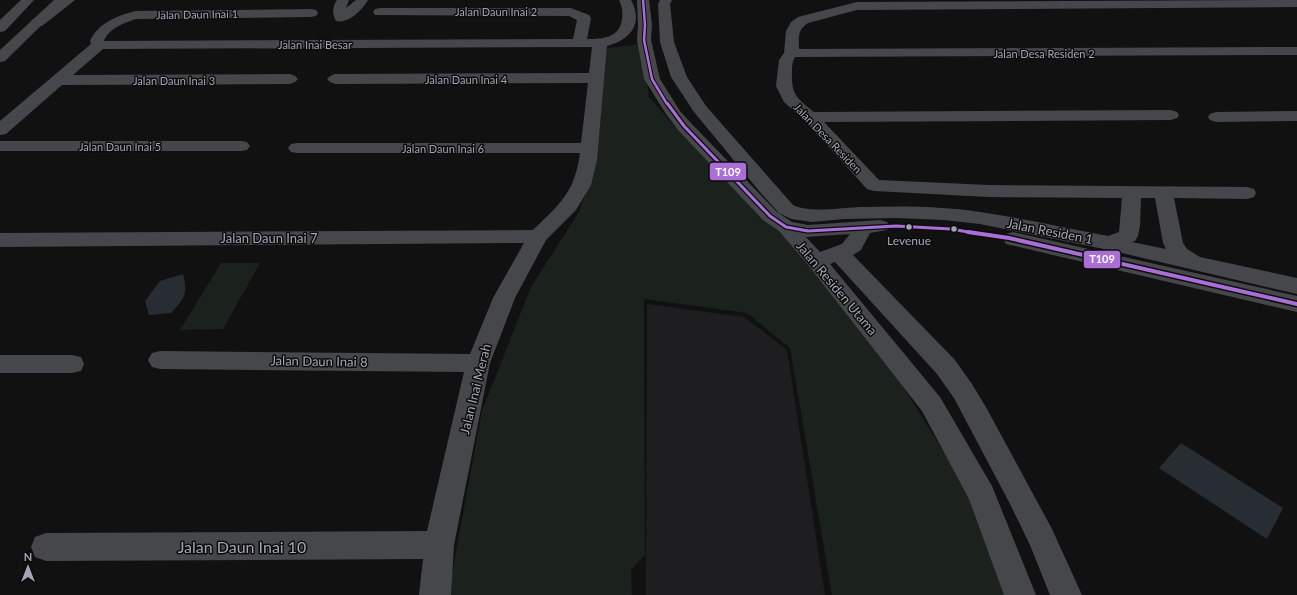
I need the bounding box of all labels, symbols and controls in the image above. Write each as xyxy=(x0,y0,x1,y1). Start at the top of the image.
street label: Jalan Daun Inai 2 xyxy=(455,5,537,18)
street label: Jalan Daun Inai 1 xyxy=(156,7,238,21)
street label: Jalan Inai Besar xyxy=(278,38,352,51)
street label: Jalan Desa Residen 2 xyxy=(993,47,1095,60)
street label: Jalan Daun Inai 4 xyxy=(425,73,508,86)
street label: Jalan Daun Inai 3 xyxy=(133,74,215,87)
street label: Jalan Desa Residen xyxy=(791,100,865,176)
street label: Jalan Daun Inai 5 xyxy=(79,140,161,153)
street label: Jalan Daun Inai 6 xyxy=(402,142,484,155)
line badge: T109 xyxy=(709,162,747,181)
text: T109 xyxy=(715,165,741,178)
street label: Jalan Residen 1 xyxy=(1006,215,1094,247)
marker: Levenue xyxy=(904,222,914,232)
unlabelled marker xyxy=(949,224,959,234)
street label: Jalan Daun Inai 7 xyxy=(220,230,318,246)
place label: Levenue xyxy=(887,233,931,248)
street label: Jalan Residen Utama xyxy=(793,238,881,338)
line badge: T109 xyxy=(1083,250,1121,269)
text: T109 xyxy=(1089,252,1115,265)
street label: Jalan Inai Merah xyxy=(456,342,494,436)
street label: Jalan Daun Inai 8 xyxy=(270,352,368,370)
street label: Jalan Daun Inai 10 xyxy=(178,537,306,556)
north arrow xyxy=(8,547,48,587)
text: N xyxy=(24,550,32,563)

